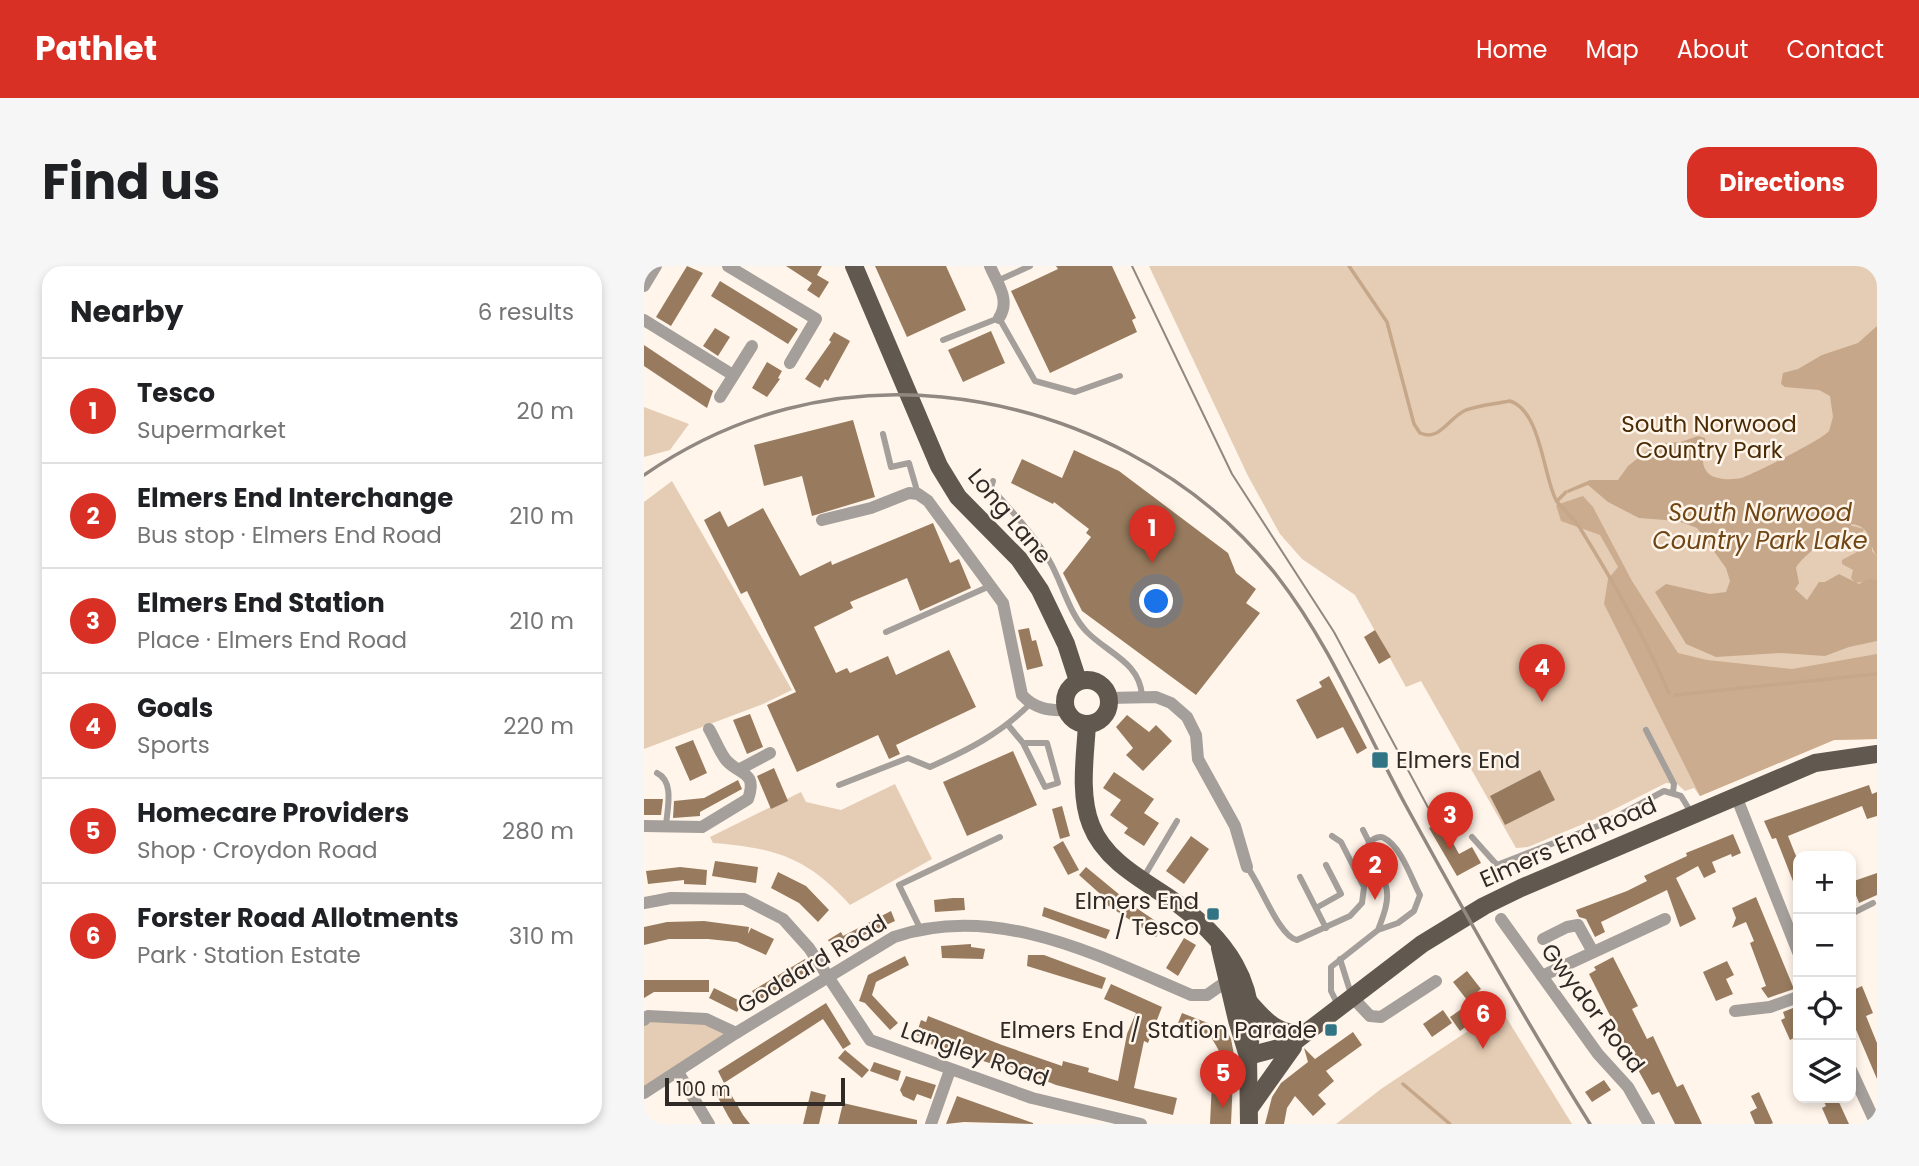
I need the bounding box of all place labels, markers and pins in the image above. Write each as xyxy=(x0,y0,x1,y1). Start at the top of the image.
pin: 1 xyxy=(1129,505,1175,563)
pin: 4 xyxy=(1519,644,1565,702)
place label: Elmers End xyxy=(1396,744,1520,776)
marker: Elmers End xyxy=(1370,750,1390,770)
pin: 3 xyxy=(1427,792,1473,850)
pin: 2 xyxy=(1352,842,1398,900)
place label: Elmers End / Tesco xyxy=(1075,885,1199,943)
marker: Elmers End / Tesco xyxy=(1205,906,1221,922)
pin: 6 xyxy=(1460,991,1506,1049)
place label: Elmers End / Station Parade xyxy=(1000,1014,1317,1046)
marker: Elmers End / Station Parade xyxy=(1323,1022,1339,1038)
pin: 5 xyxy=(1200,1050,1246,1108)

